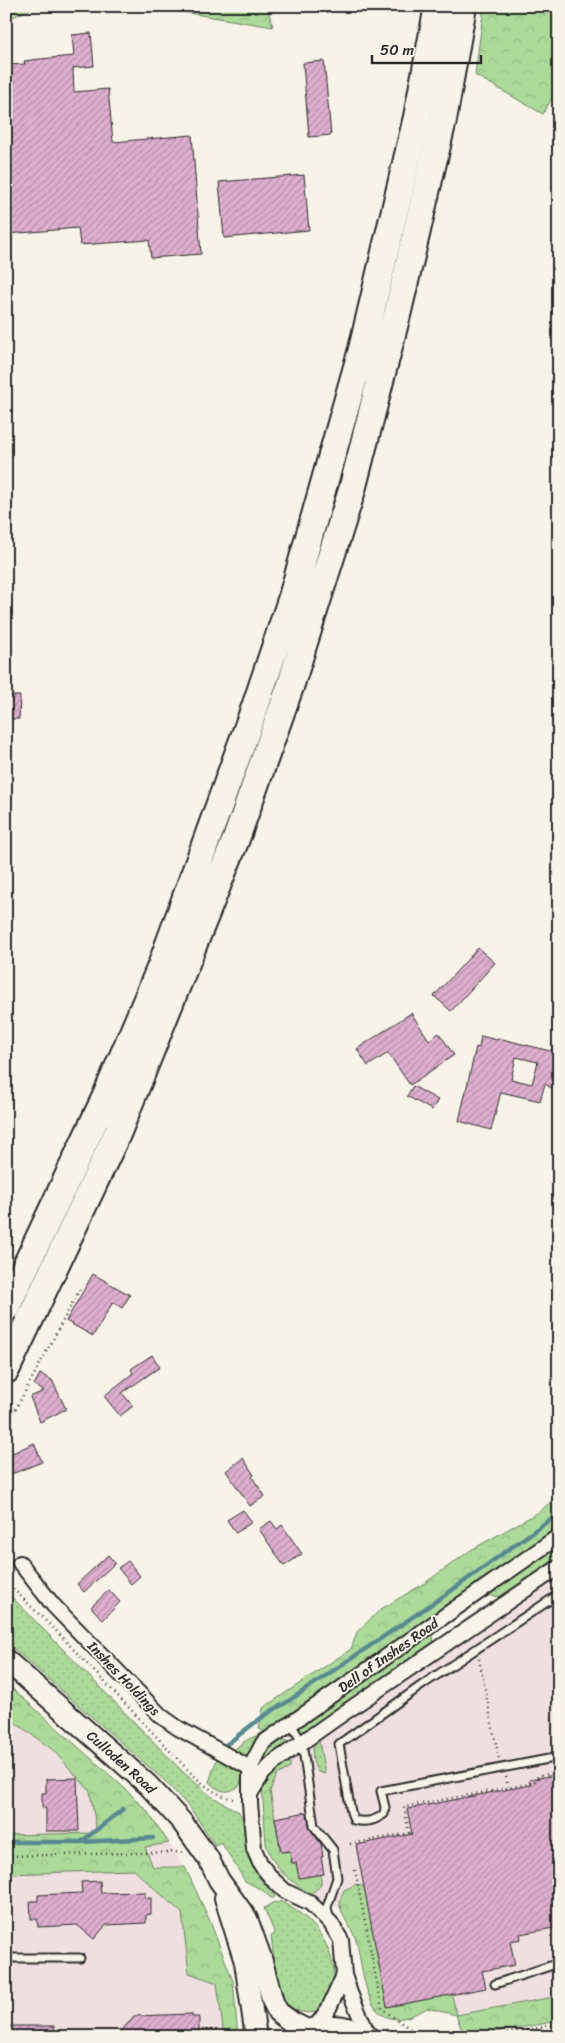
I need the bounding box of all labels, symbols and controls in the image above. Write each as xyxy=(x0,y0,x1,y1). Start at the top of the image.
scale bar xyxy=(372,32,481,64)
text: 50 m xyxy=(380,37,415,63)
street label: Dell of Inshes Road xyxy=(333,1610,445,1700)
street label: Inshes Holdings xyxy=(80,1634,166,1722)
street label: Culloden Road xyxy=(80,1724,163,1801)

